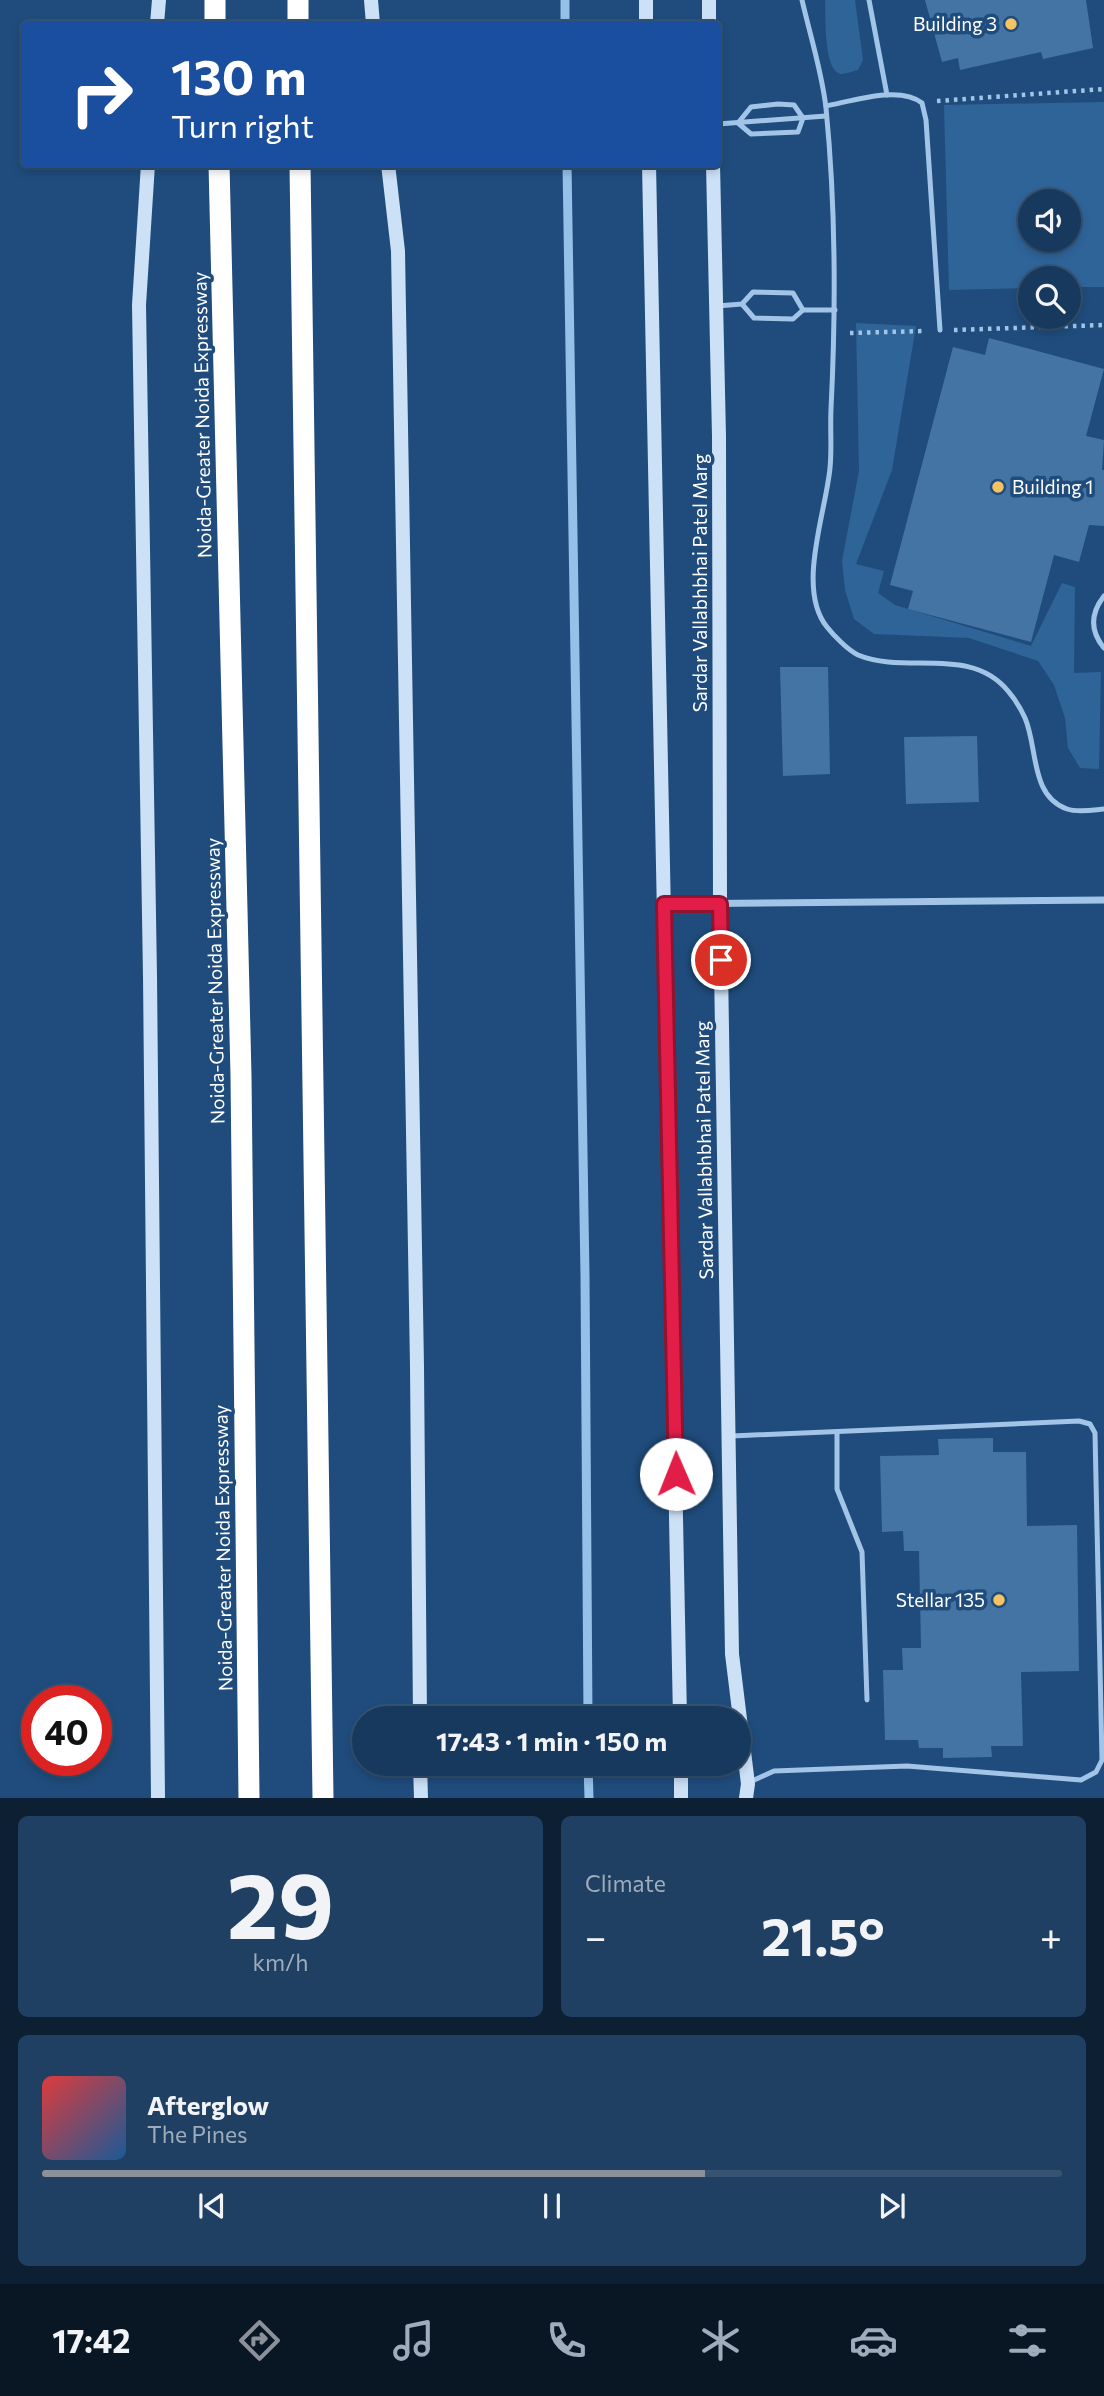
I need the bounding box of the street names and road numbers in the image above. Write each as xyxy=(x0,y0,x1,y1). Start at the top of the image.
street label: Noida-Greater Noida Expressway xyxy=(188,272,215,558)
street label: Sardar Vallabhbhai Patel Marg xyxy=(688,454,711,712)
street label: Noida-Greater Noida Expressway xyxy=(201,838,228,1124)
street label: Sardar Vallabhbhai Patel Marg xyxy=(690,1021,717,1279)
street label: Noida-Greater Noida Expressway xyxy=(209,1405,236,1691)

